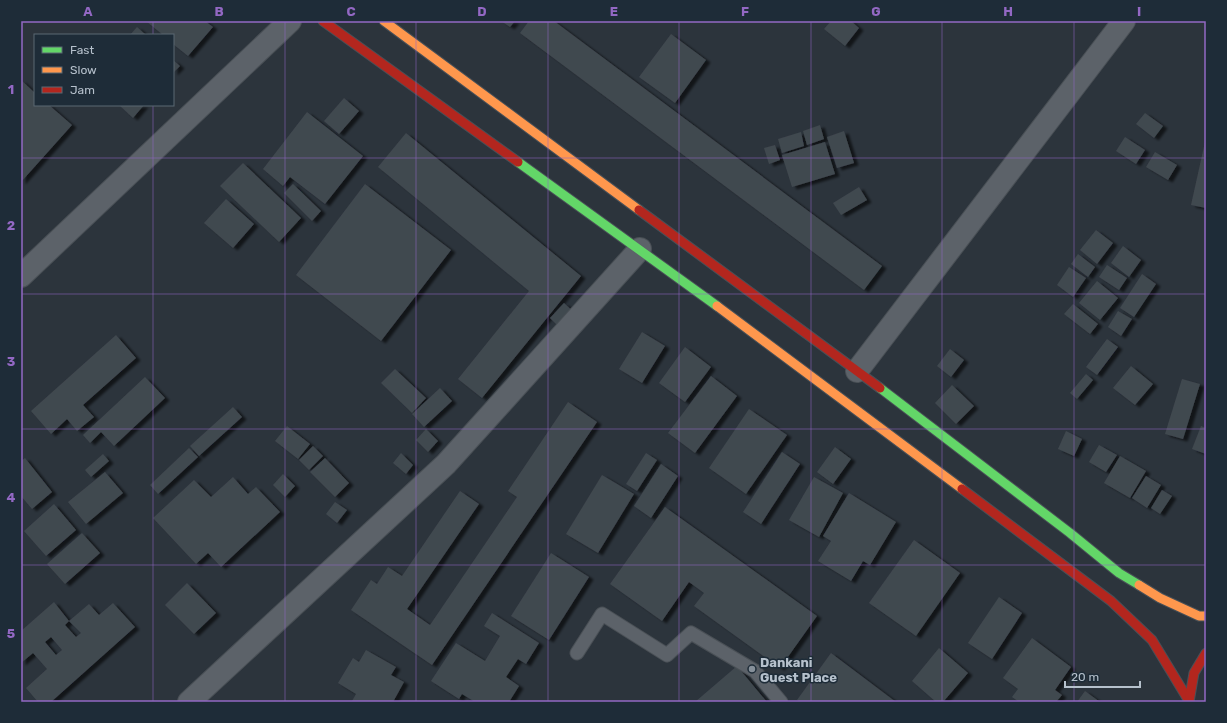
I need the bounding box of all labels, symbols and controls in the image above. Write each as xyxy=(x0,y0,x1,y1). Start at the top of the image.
text: A xyxy=(83,4,93,19)
text: B xyxy=(214,4,224,19)
text: C xyxy=(346,4,356,19)
text: D xyxy=(477,4,487,19)
text: E xyxy=(610,4,618,19)
text: F xyxy=(741,4,749,19)
text: G xyxy=(871,4,881,19)
text: H xyxy=(1003,4,1013,19)
text: I xyxy=(1137,4,1141,19)
legend xyxy=(34,34,174,106)
text: Fast xyxy=(70,43,94,57)
text: Slow xyxy=(70,63,97,77)
text: 1 xyxy=(8,82,14,97)
text: Jam xyxy=(70,83,95,97)
text: 2 xyxy=(7,218,15,233)
text: 3 xyxy=(7,354,16,369)
text: 4 xyxy=(7,490,16,505)
text: 5 xyxy=(7,626,15,641)
place label: Dankani Guest Place xyxy=(760,655,837,685)
scale bar xyxy=(1065,663,1140,689)
marker: Dankani Guest Place xyxy=(747,664,757,674)
text: 20 m xyxy=(1071,670,1099,684)

